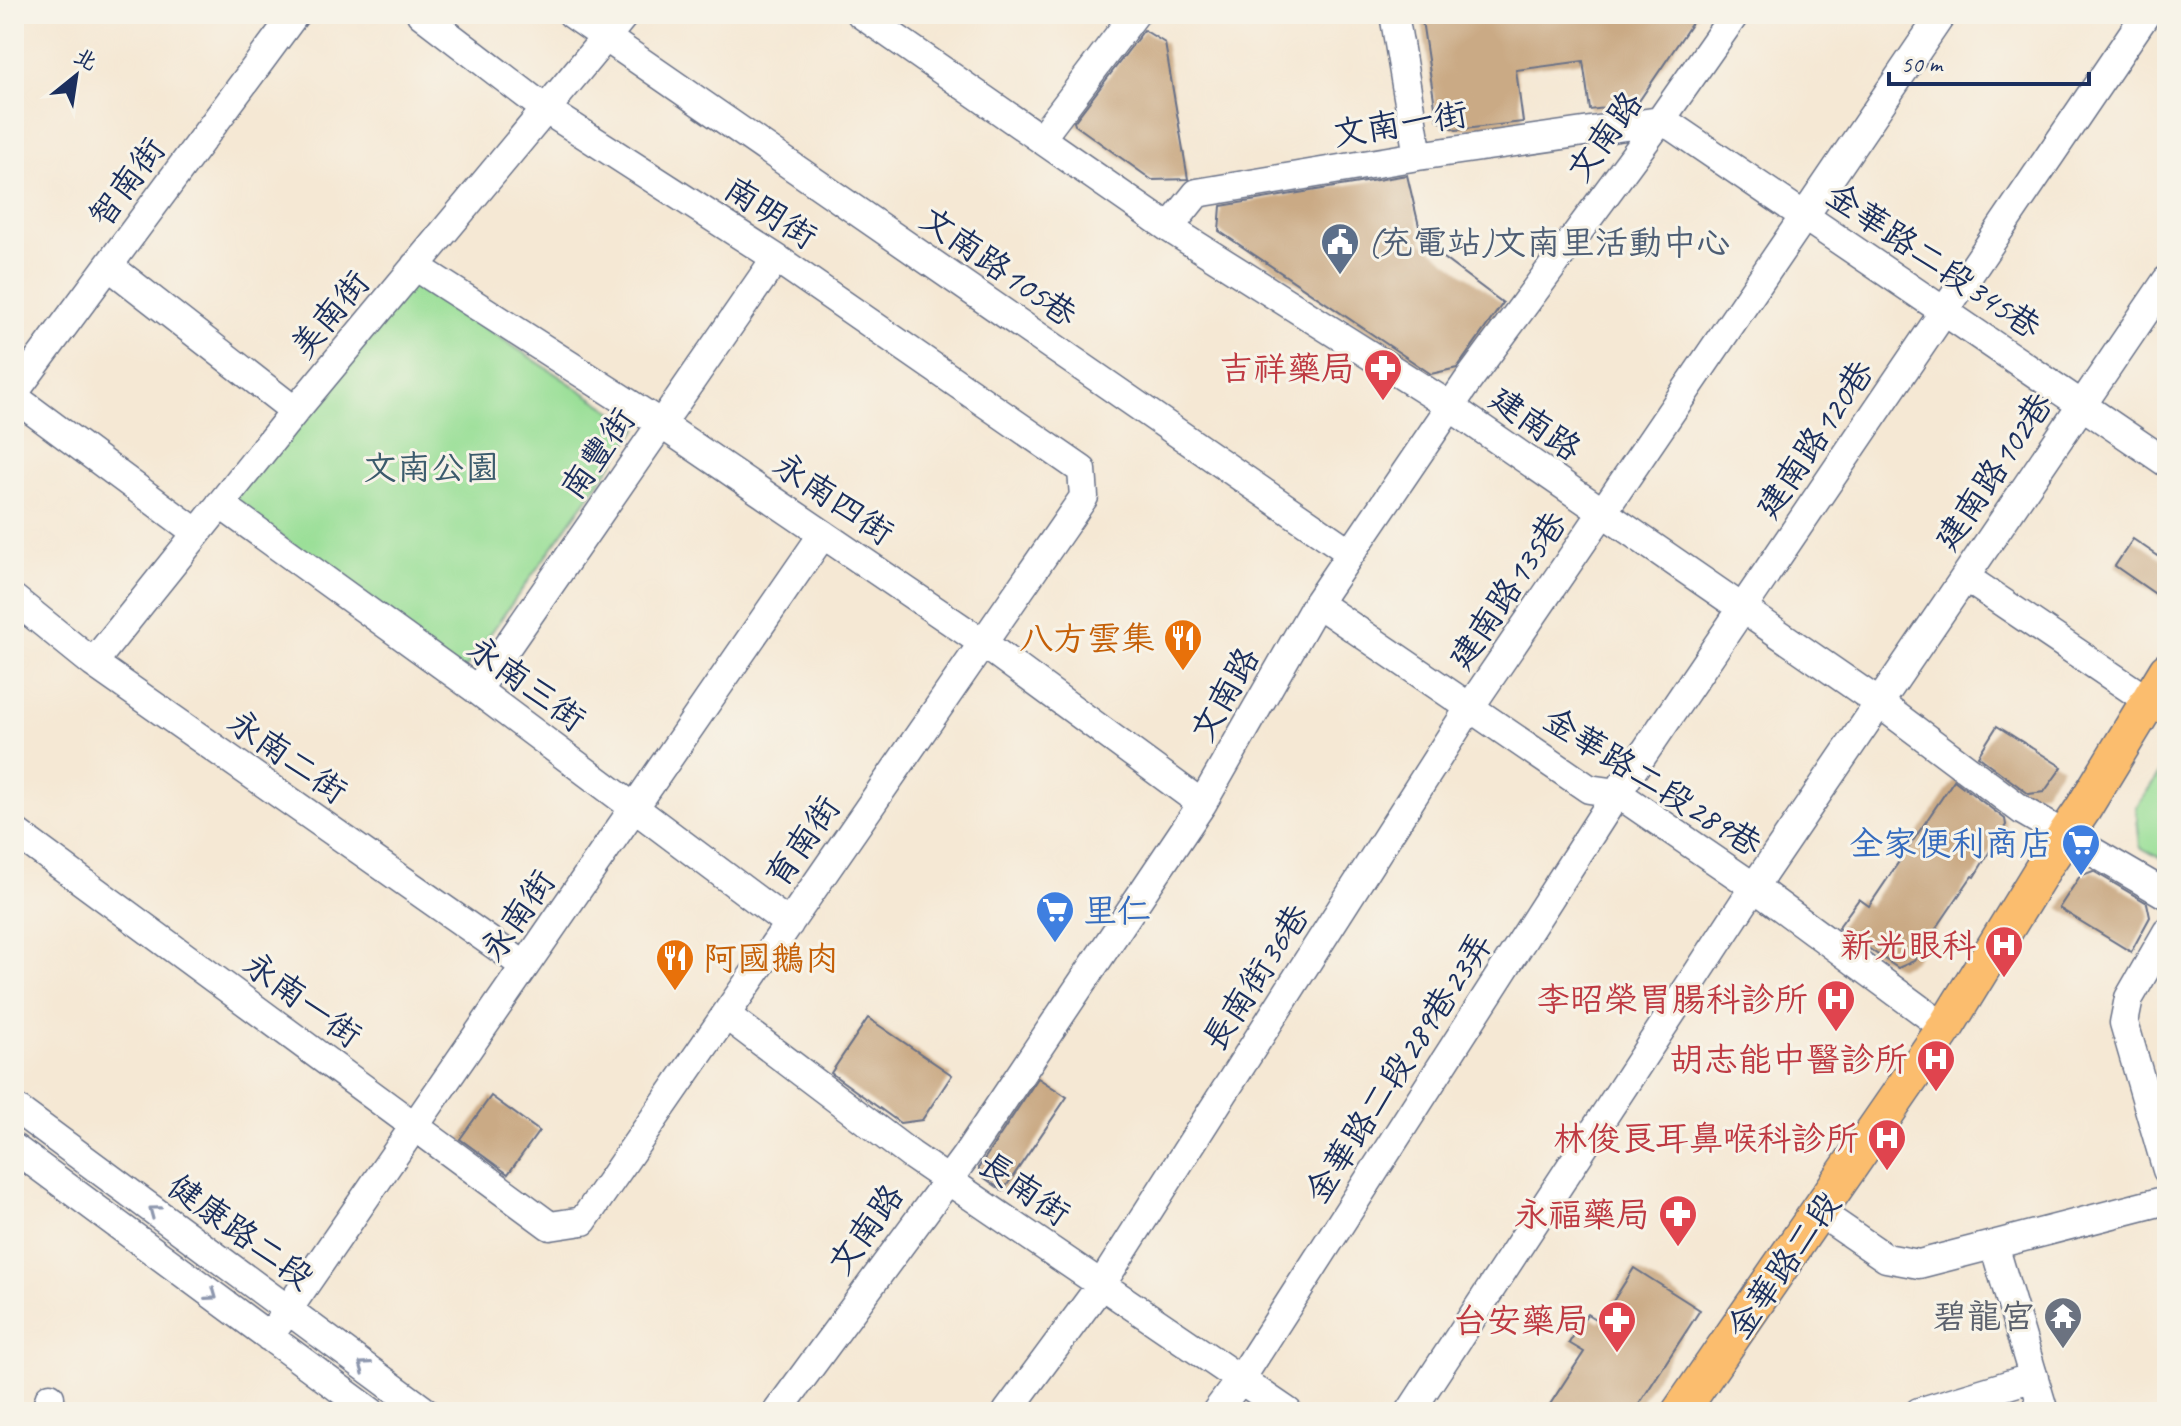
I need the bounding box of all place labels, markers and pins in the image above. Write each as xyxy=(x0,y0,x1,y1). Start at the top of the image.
public building icon: (充電站)文南里活動中心 xyxy=(1319,221,1361,276)
place label: (充電站)文南里活動中心 xyxy=(1368,221,1730,264)
place label: 吉祥藥局 xyxy=(1219,347,1355,390)
pharmacy icon: 吉祥藥局 xyxy=(1362,347,1404,402)
place label: 八方雲集 xyxy=(1019,617,1155,660)
restaurant icon: 八方雲集 xyxy=(1162,617,1204,672)
place label: 全家便利商店 xyxy=(1849,822,2053,865)
supermarket icon: 全家便利商店 xyxy=(2060,822,2102,877)
supermarket icon: 里仁 xyxy=(1034,889,1076,944)
place label: 里仁 xyxy=(1083,889,1151,932)
place label: 新光眼科 xyxy=(1840,924,1976,967)
hospital icon: 新光眼科 xyxy=(1983,924,2025,979)
restaurant icon: 阿國鵝肉 xyxy=(654,937,696,992)
place label: 阿國鵝肉 xyxy=(703,937,839,980)
place label: 李昭榮胃腸科診所 xyxy=(1536,978,1808,1021)
hospital icon: 李昭榮胃腸科診所 xyxy=(1815,978,1857,1033)
place label: 胡志能中醫診所 xyxy=(1670,1038,1908,1081)
hospital icon: 胡志能中醫診所 xyxy=(1915,1038,1957,1093)
place label: 林俊良耳鼻喉科診所 xyxy=(1553,1117,1859,1160)
hospital icon: 林俊良耳鼻喉科診所 xyxy=(1866,1117,1908,1172)
place label: 永福藥局 xyxy=(1514,1193,1650,1236)
pharmacy icon: 永福藥局 xyxy=(1657,1193,1699,1248)
place label: 碧龍宮 xyxy=(1933,1295,2035,1338)
temple icon: 碧龍宮 xyxy=(2042,1295,2084,1350)
place label: 台安藥局 xyxy=(1453,1299,1589,1342)
pharmacy icon: 台安藥局 xyxy=(1596,1299,1638,1354)

